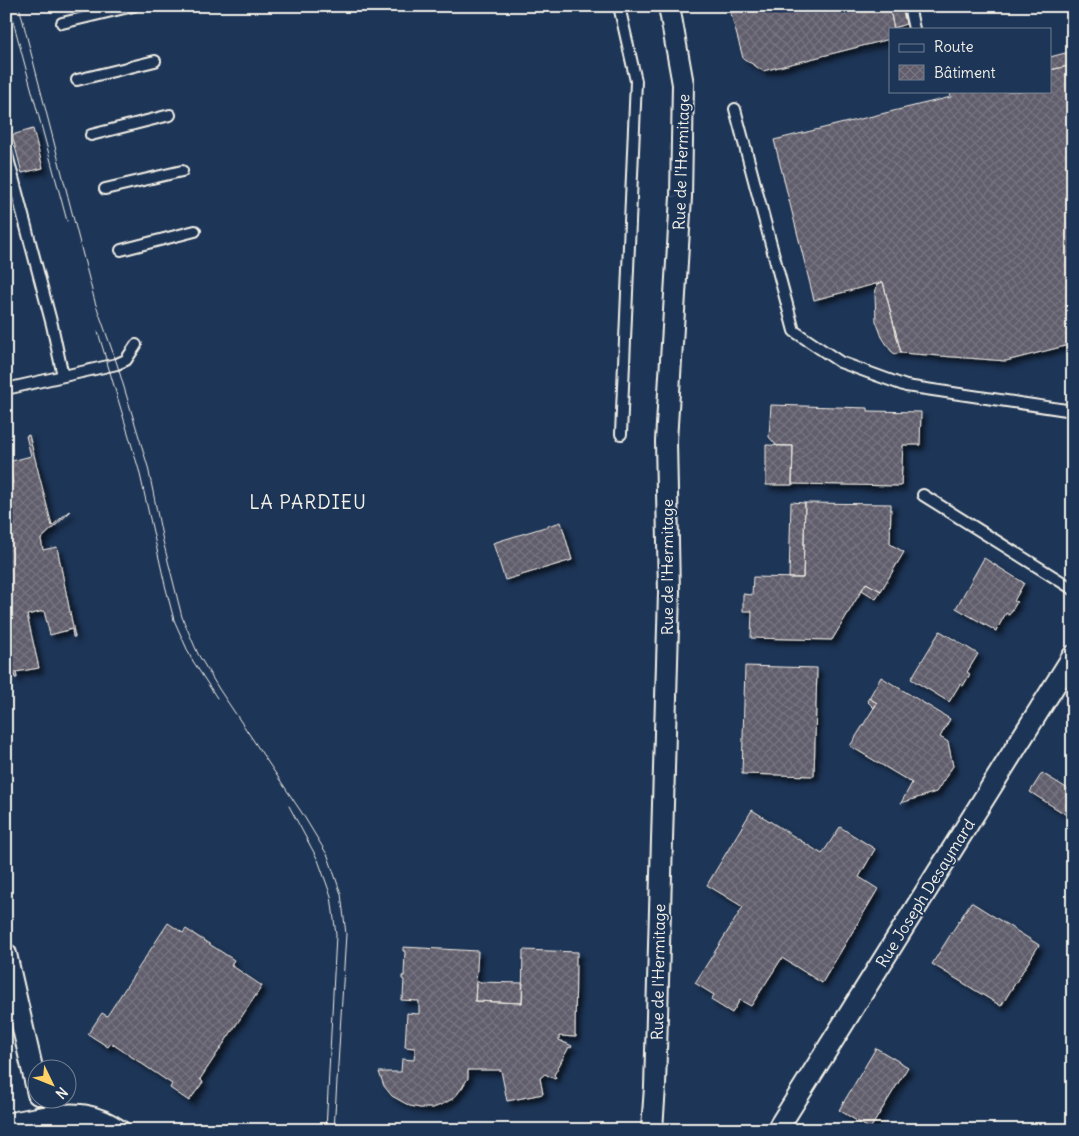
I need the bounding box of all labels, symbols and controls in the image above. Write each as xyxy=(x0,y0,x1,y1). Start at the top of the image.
legend xyxy=(889,28,1052,92)
text: Route xyxy=(934,37,974,56)
text: Bâtiment xyxy=(934,63,996,82)
street label: Rue de l'Hermitage xyxy=(669,94,693,230)
district label: LA PARDIEU xyxy=(249,490,367,514)
street label: Rue de l'Hermitage xyxy=(657,499,677,635)
street label: Rue Joseph Desaymard xyxy=(871,815,979,971)
street label: Rue de l'Hermitage xyxy=(647,904,669,1040)
north arrow xyxy=(28,1058,78,1108)
text: N xyxy=(52,1083,71,1103)

